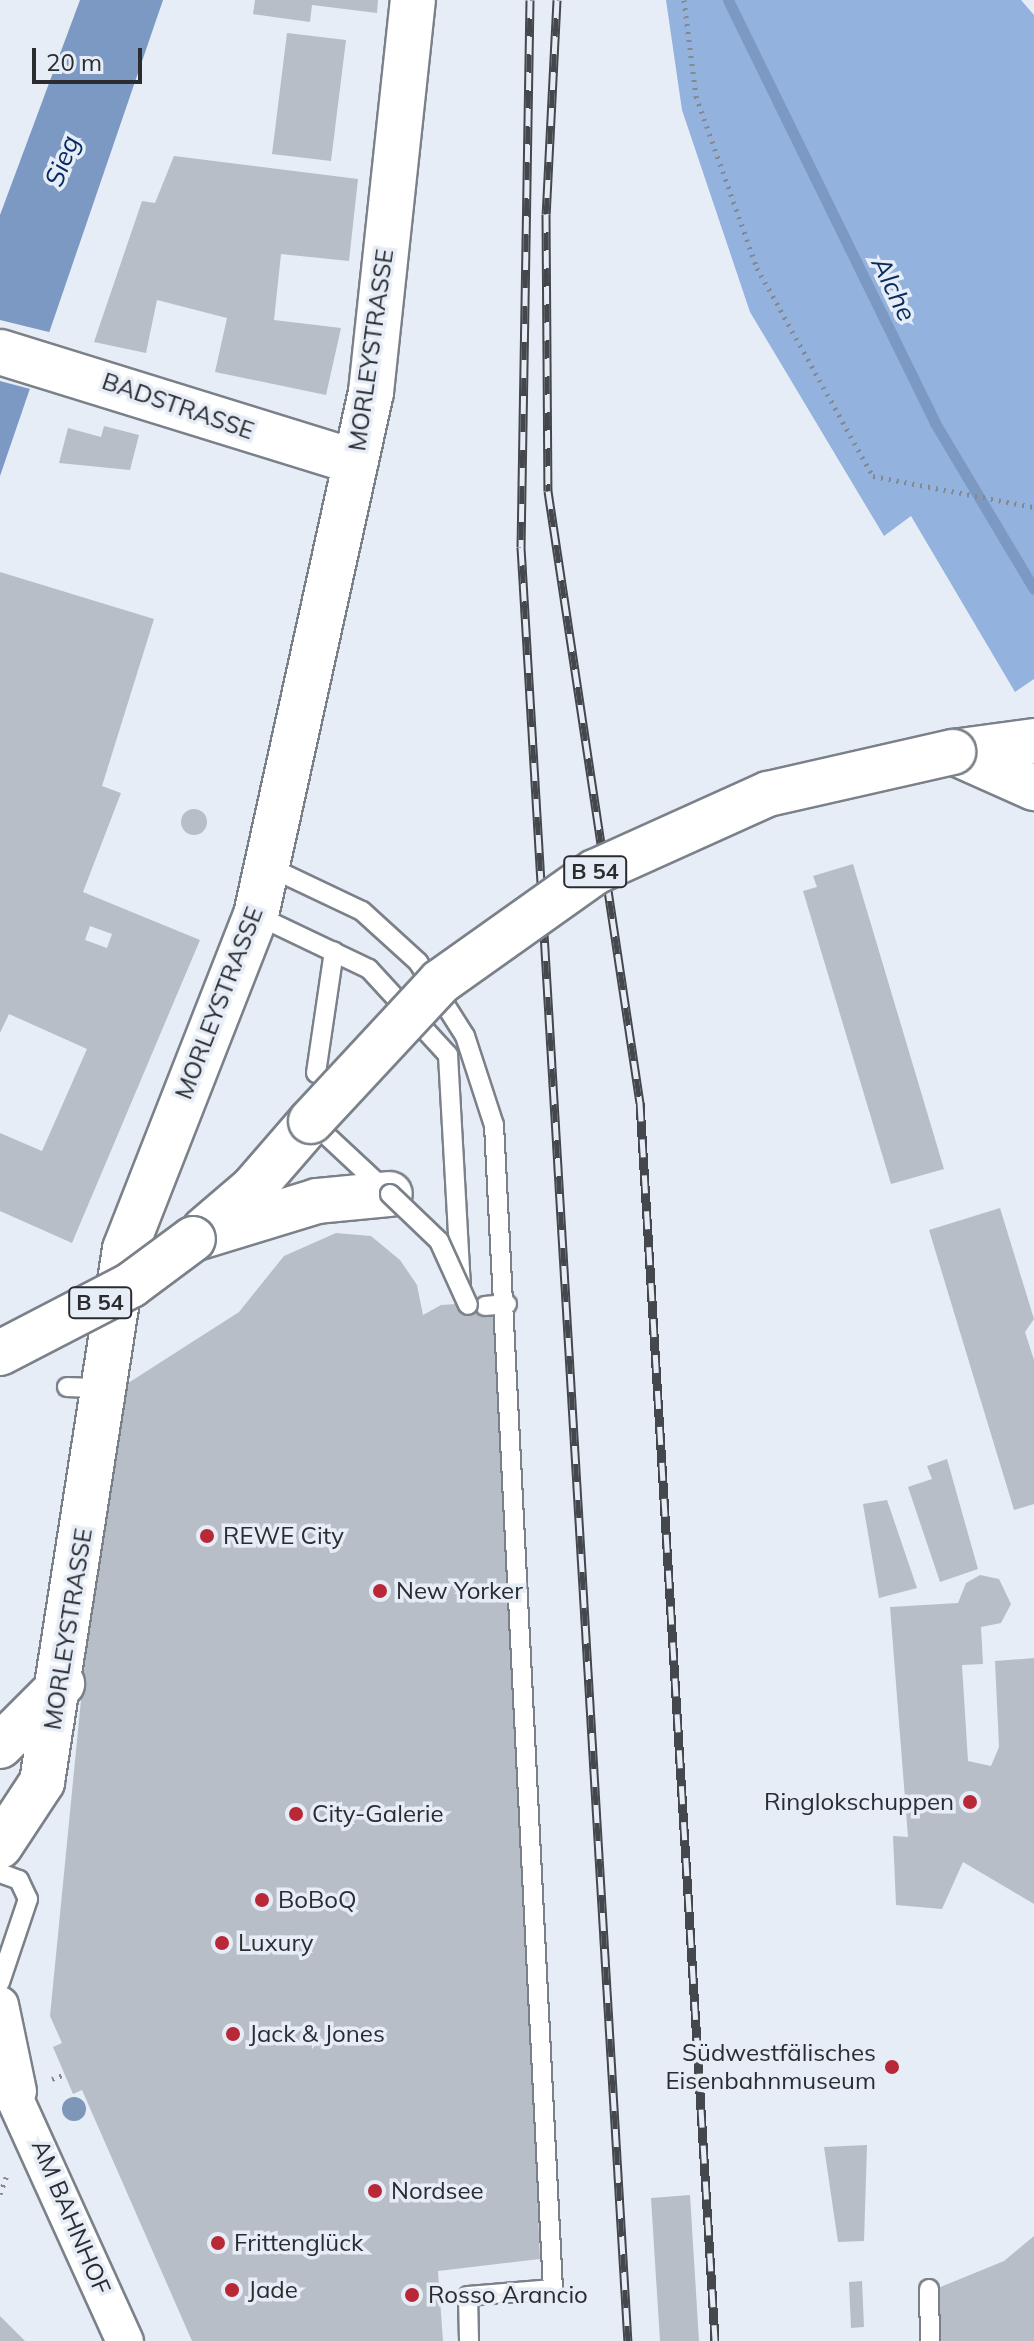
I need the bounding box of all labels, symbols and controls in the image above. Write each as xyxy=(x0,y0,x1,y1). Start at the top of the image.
scale bar xyxy=(36,32,146,82)
text: 20 m xyxy=(46,47,102,77)
water label: Sieg xyxy=(38,131,86,191)
street label: MORLEYSTRASSE xyxy=(343,247,399,453)
water label: Alche xyxy=(865,252,923,326)
street label: BADSTRASSE xyxy=(98,367,258,445)
road number: B 54 xyxy=(563,854,627,890)
street label: MORLEYSTRASSE xyxy=(169,903,269,1103)
road number: B 54 xyxy=(68,1285,132,1321)
place label: REWE City xyxy=(223,1522,344,1550)
street label: MORLEYSTRASSE xyxy=(38,1526,98,1732)
marker: REWE City xyxy=(198,1527,216,1545)
place label: New Yorker xyxy=(396,1577,523,1605)
marker: New Yorker xyxy=(371,1582,389,1600)
place label: Ringlokschuppen xyxy=(764,1788,954,1816)
marker: Ringlokschuppen xyxy=(961,1793,979,1811)
place label: City-Galerie xyxy=(312,1800,443,1828)
marker: City-Galerie xyxy=(287,1805,305,1823)
place label: BoBoQ xyxy=(278,1886,357,1914)
marker: BoBoQ xyxy=(253,1891,271,1909)
place label: Luxury xyxy=(238,1929,314,1957)
marker: Luxury xyxy=(213,1934,231,1952)
place label: Jack & Jones xyxy=(249,2020,385,2048)
marker: Jack & Jones xyxy=(224,2025,242,2043)
place label: Südwestfälisches Eisenbahnmuseum xyxy=(665,2039,876,2095)
marker: Südwestfälisches Eisenbahnmuseum xyxy=(883,2058,901,2076)
street label: AM BAHNHOF xyxy=(26,2135,116,2299)
place label: Nordsee xyxy=(391,2177,484,2205)
marker: Nordsee xyxy=(366,2182,384,2200)
place label: Frittenglück xyxy=(234,2229,363,2257)
marker: Frittenglück xyxy=(209,2234,227,2252)
place label: Jade xyxy=(248,2276,298,2304)
marker: Jade xyxy=(223,2281,241,2299)
place label: Rosso Arancio xyxy=(428,2281,588,2309)
marker: Rosso Arancio xyxy=(403,2286,421,2304)

